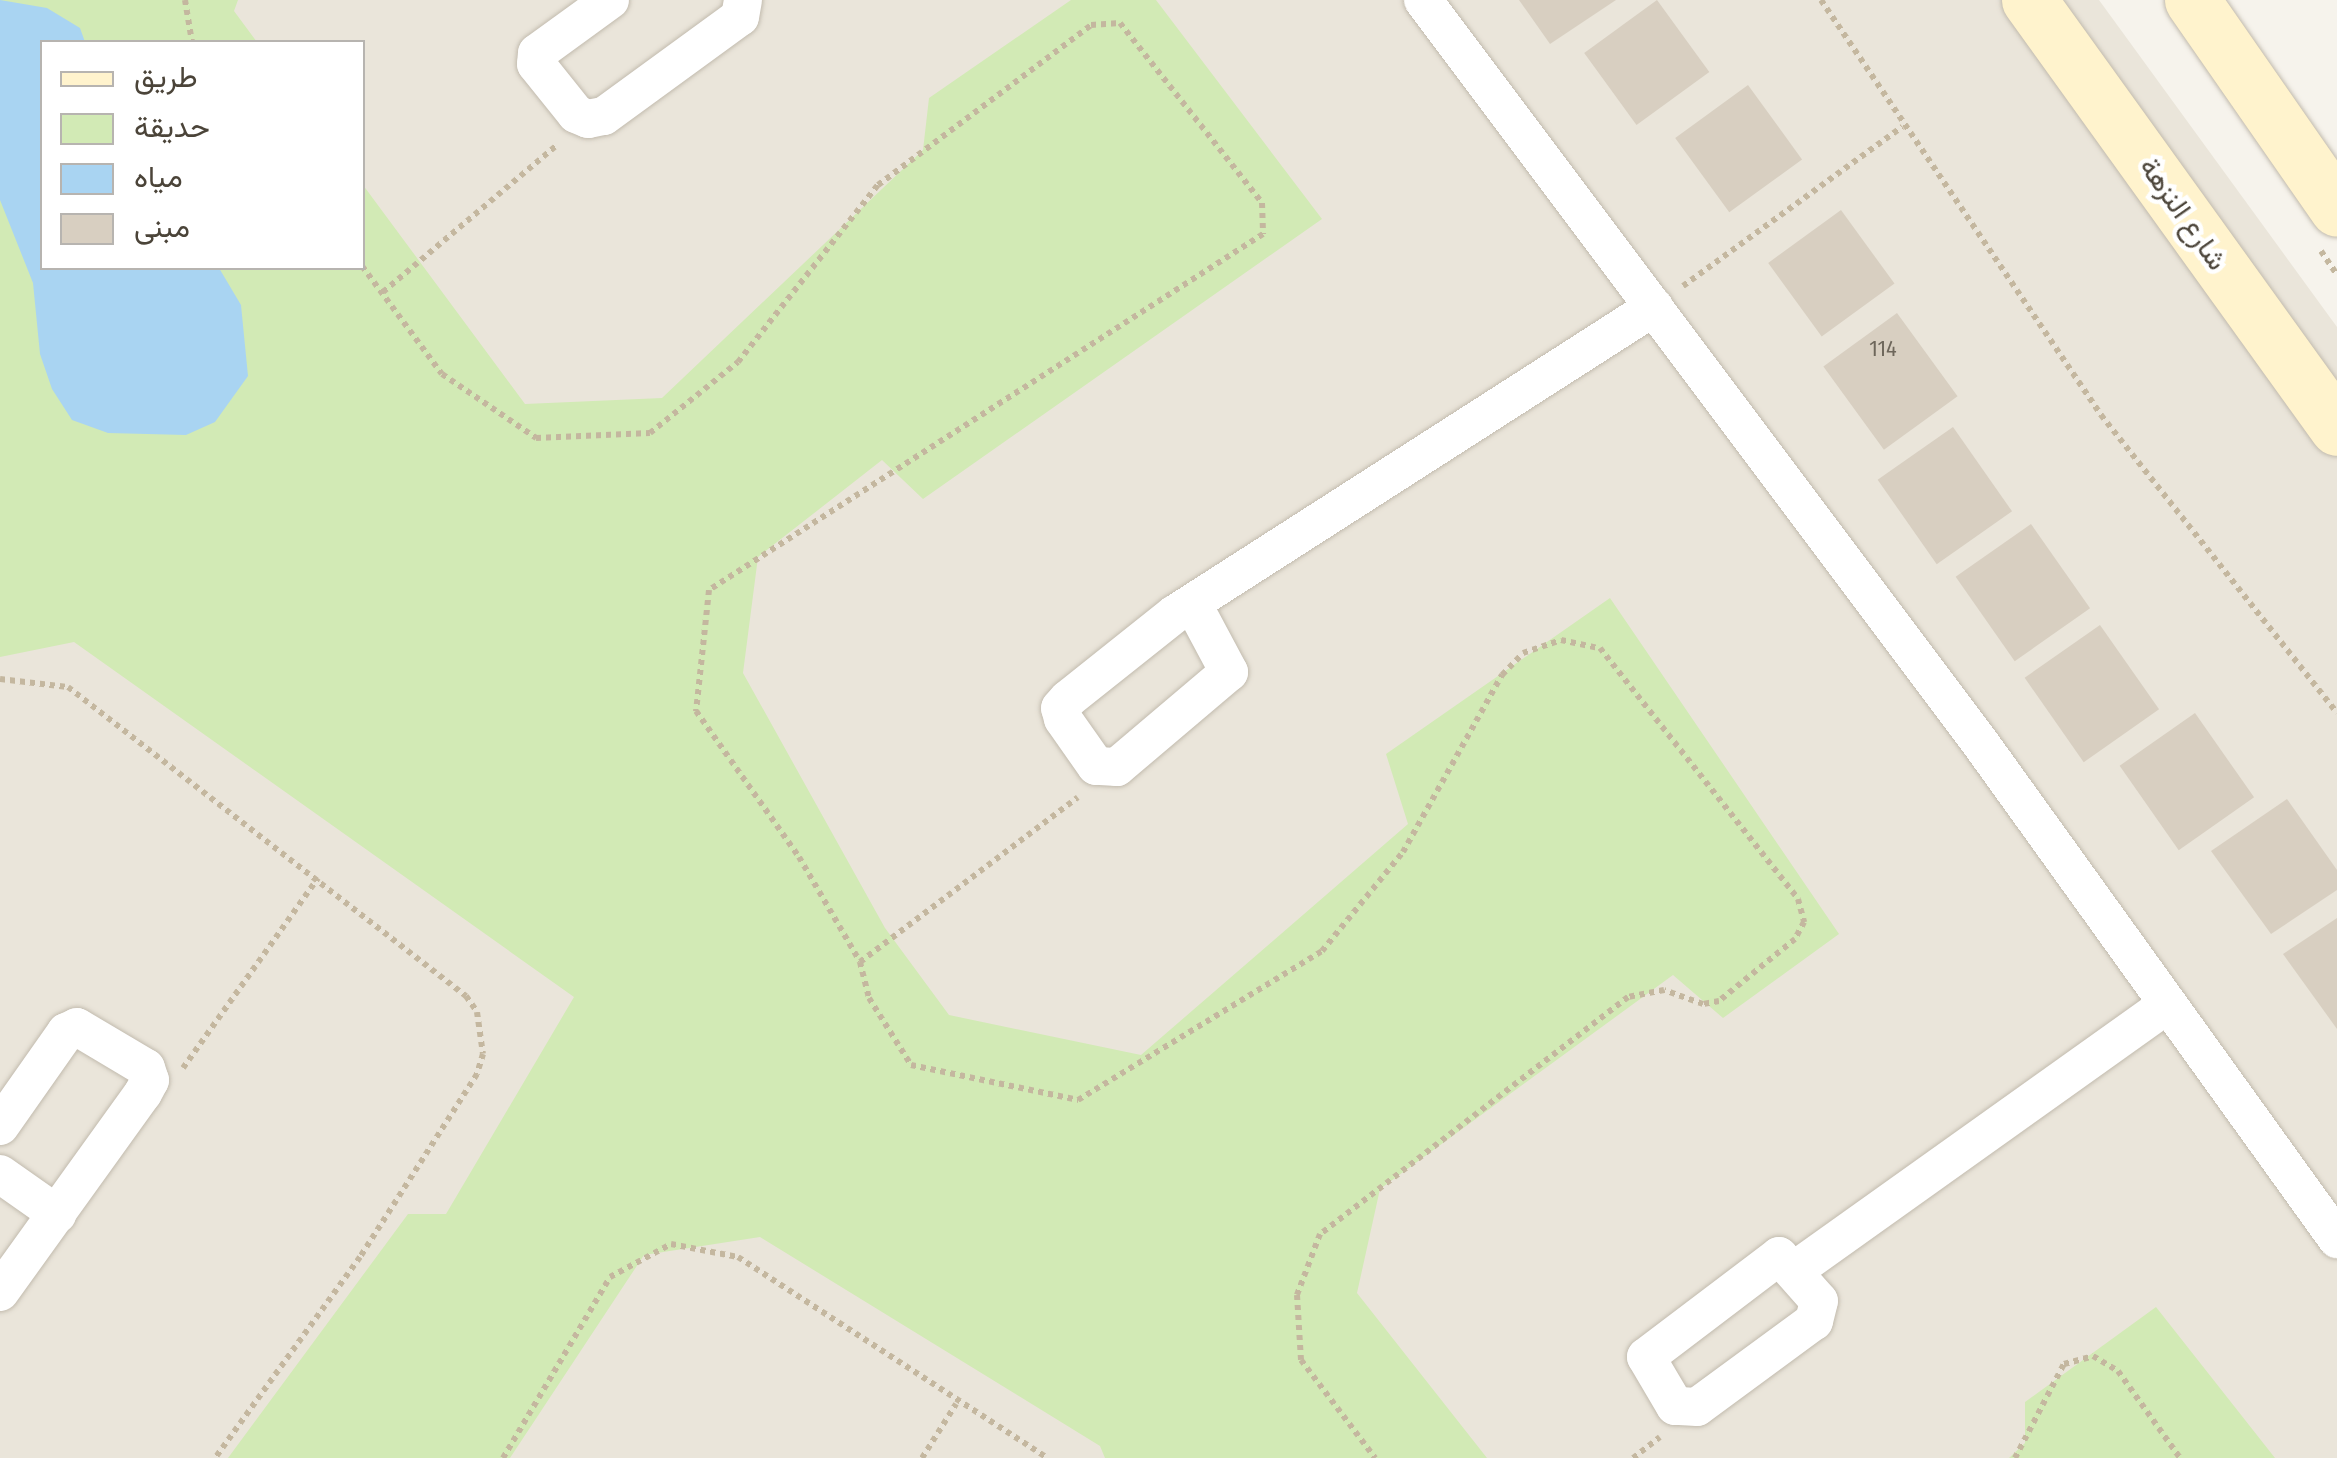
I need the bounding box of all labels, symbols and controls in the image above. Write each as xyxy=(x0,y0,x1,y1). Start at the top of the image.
legend xyxy=(40,40,365,270)
text: طريق xyxy=(134,59,198,95)
text: حديقة xyxy=(134,109,210,145)
street label: شارع النزهة xyxy=(2132,151,2234,277)
text: مياه xyxy=(134,159,183,195)
text: مبنى xyxy=(134,209,190,245)
house number: 114 xyxy=(1869,336,1897,362)

